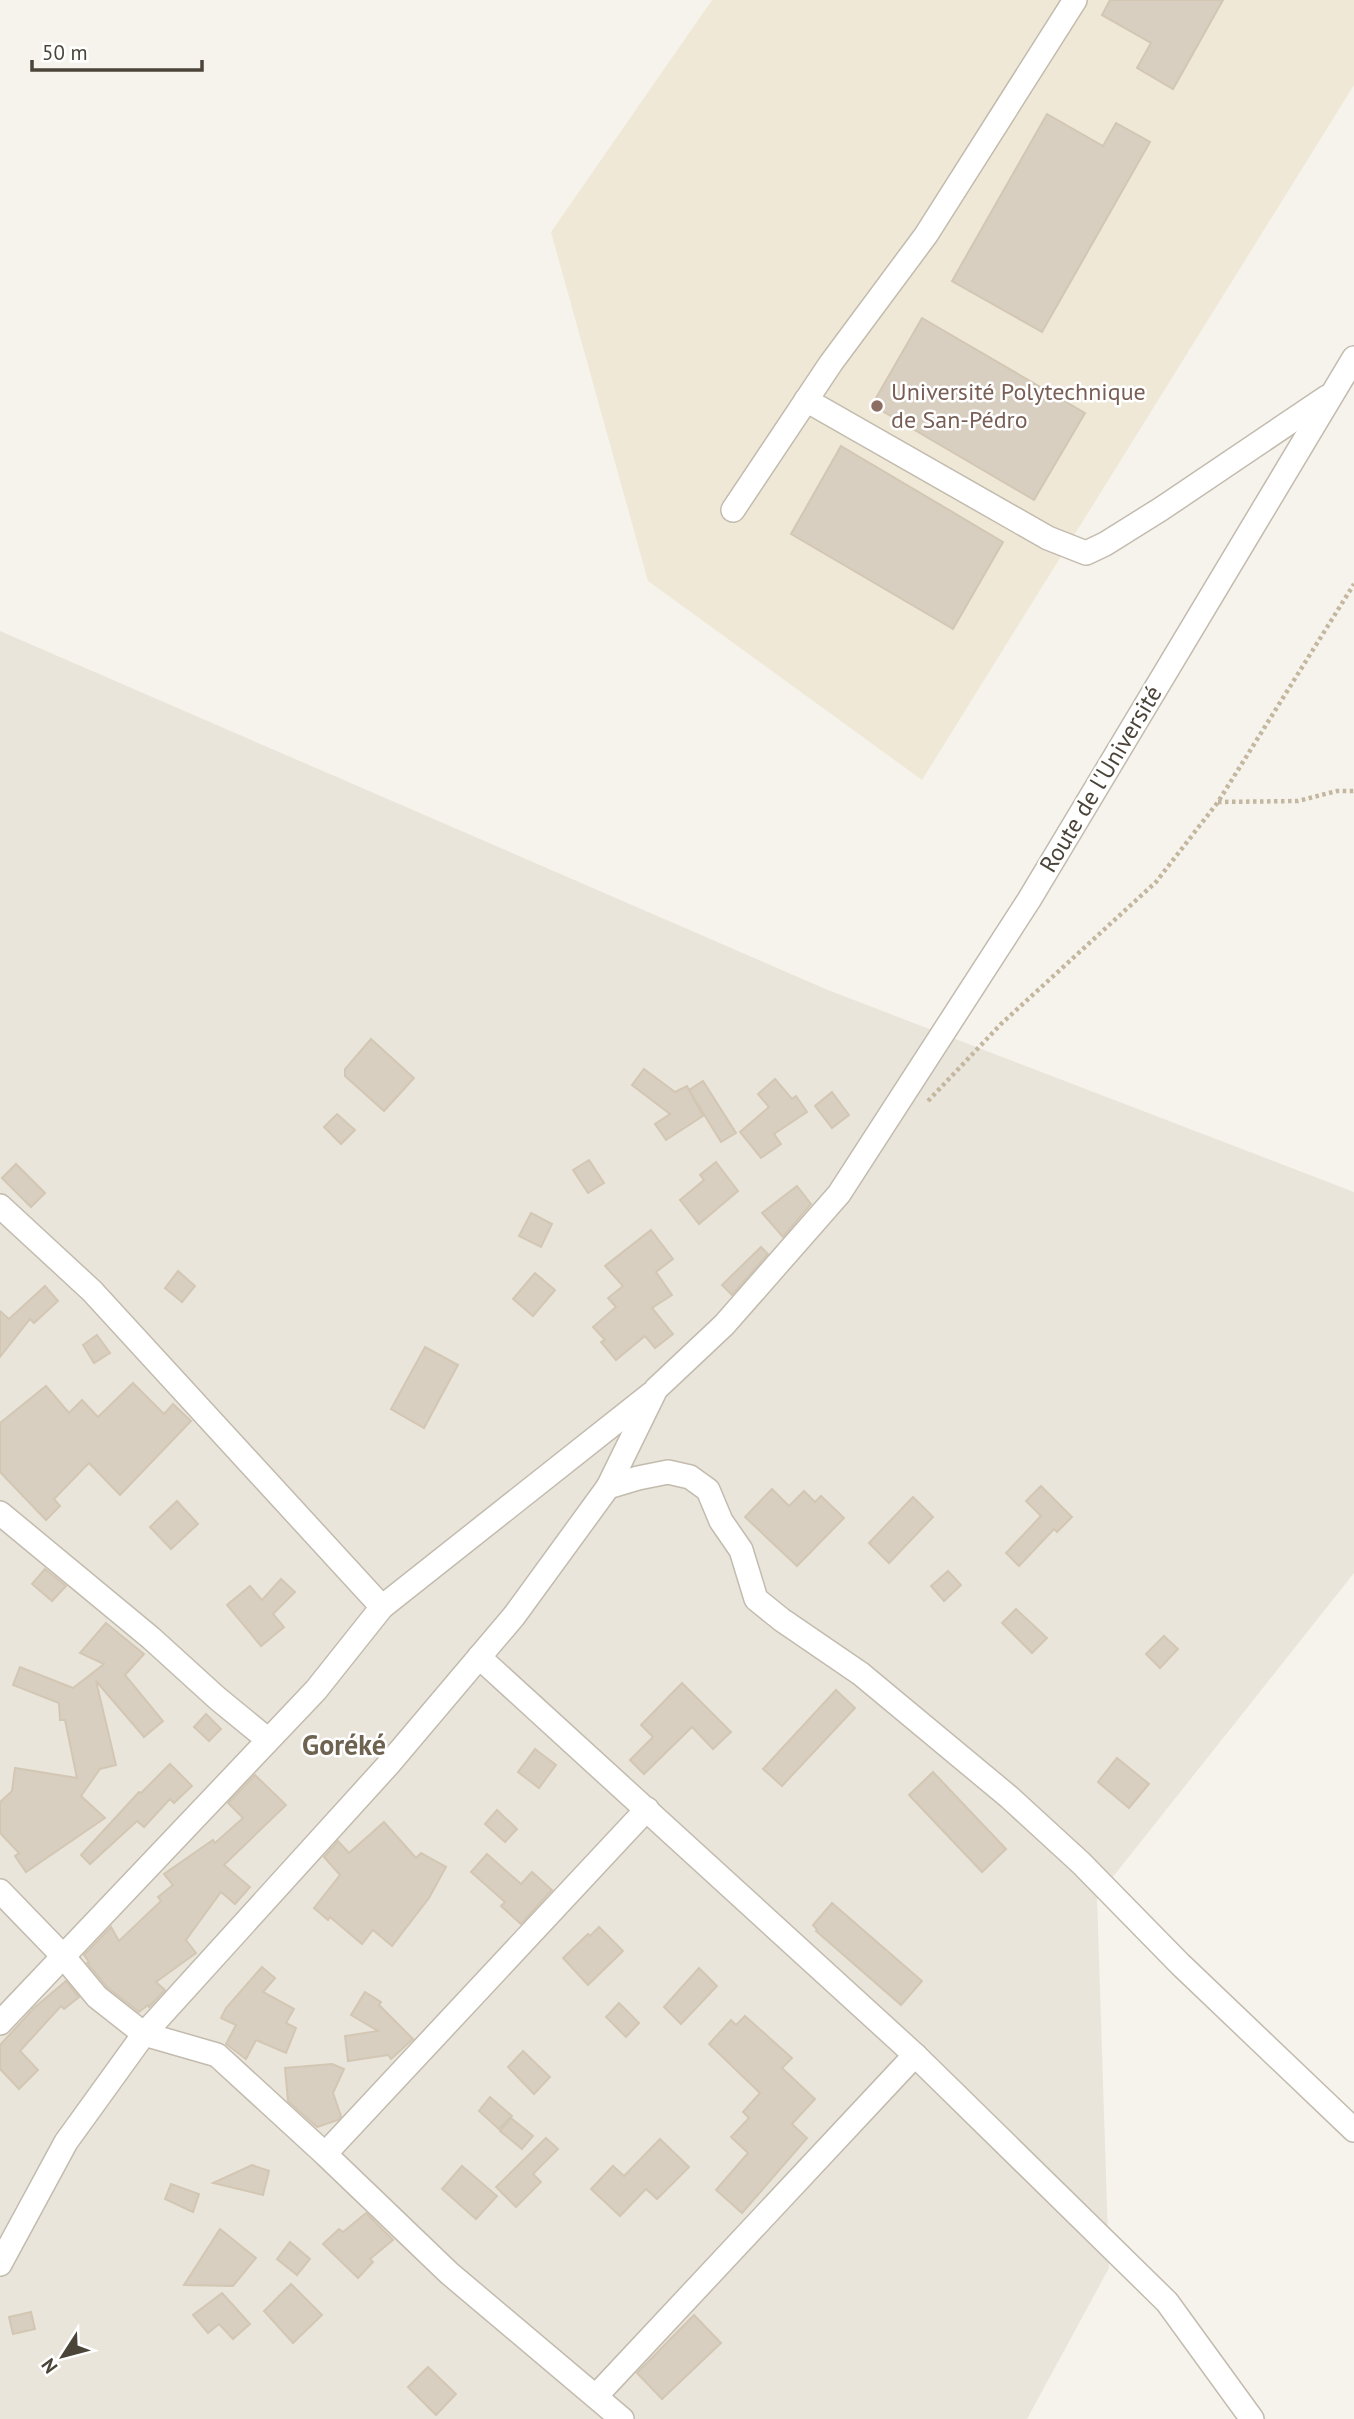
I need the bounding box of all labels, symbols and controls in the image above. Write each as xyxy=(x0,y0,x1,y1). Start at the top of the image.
scale bar xyxy=(32,28,201,72)
text: 50 m xyxy=(42,39,88,66)
place label: Université Polytechnique de San-Pédro xyxy=(891,376,1146,435)
marker: Université Polytechnique de San-Pédro xyxy=(869,398,885,414)
street label: Route de l'Université xyxy=(1033,680,1169,878)
district label: Goréké xyxy=(302,1726,386,1763)
north arrow xyxy=(28,2321,98,2391)
text: N xyxy=(36,2354,63,2378)

